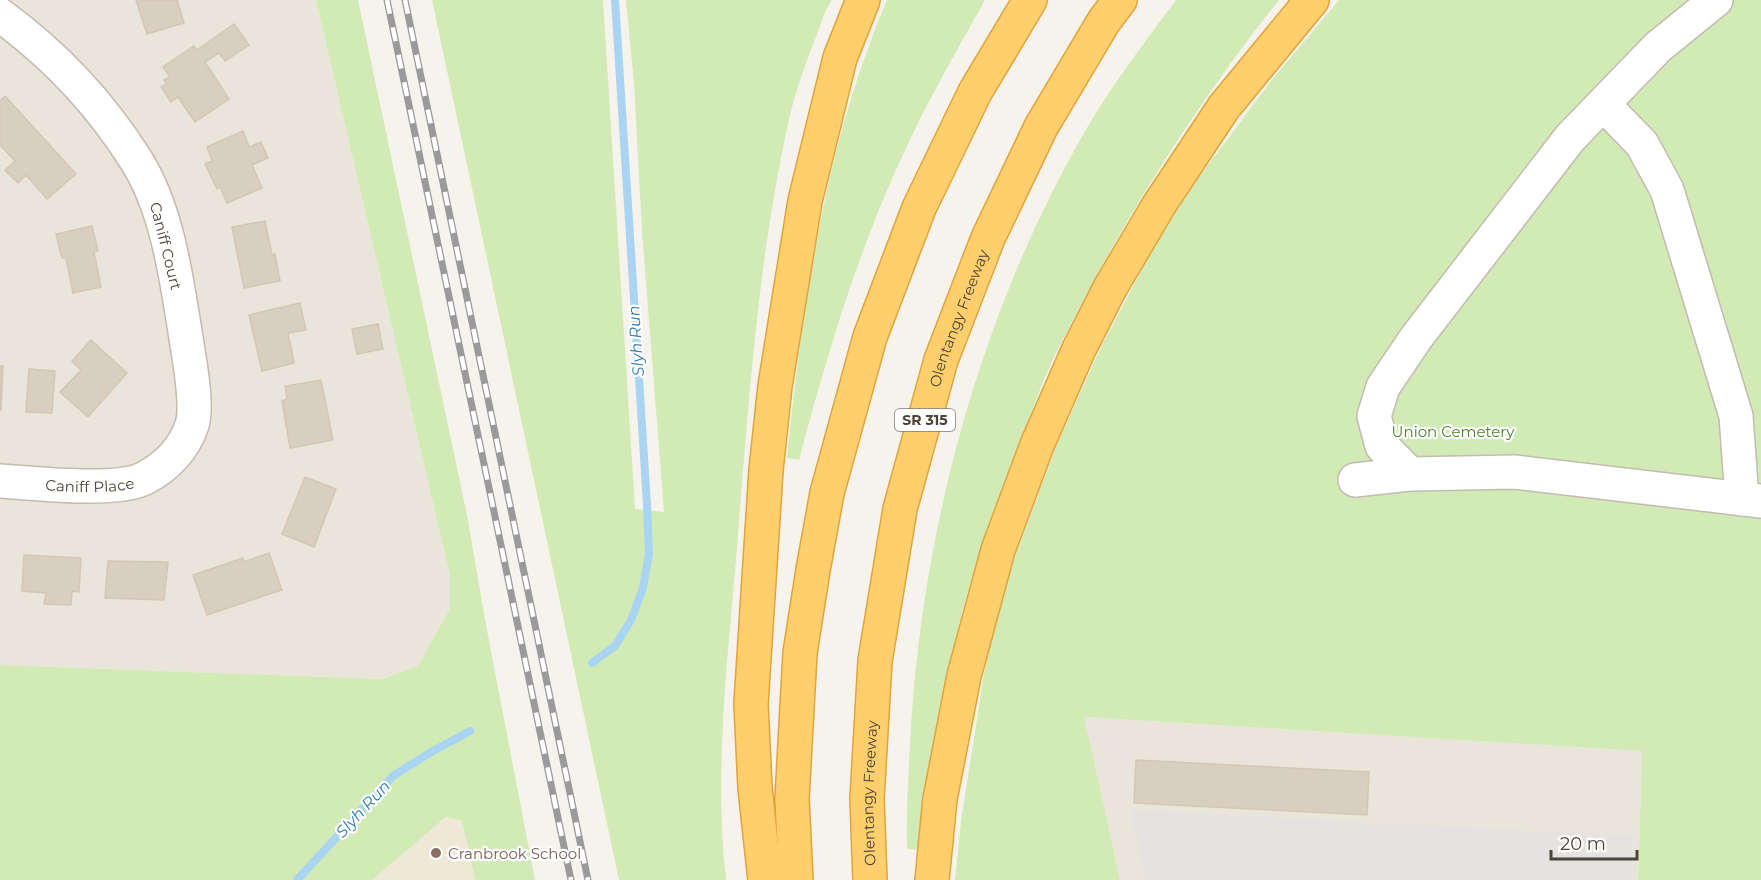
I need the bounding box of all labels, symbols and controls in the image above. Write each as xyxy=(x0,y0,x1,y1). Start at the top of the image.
street label: Caniff Court xyxy=(146,200,186,292)
street label: Olentangy Freeway xyxy=(924,246,993,389)
water label: Slyh Run xyxy=(624,305,648,377)
road number: SR 315 xyxy=(895,409,955,431)
park label: Union Cemetery xyxy=(1392,422,1515,441)
street label: Caniff Place xyxy=(45,473,136,496)
street label: Olentangy Freeway xyxy=(857,719,881,866)
water label: Slyh Run xyxy=(332,777,394,841)
scale bar xyxy=(1551,823,1636,861)
text: 20 m xyxy=(1560,833,1606,855)
place label: Cranbrook School xyxy=(448,844,581,863)
marker: Cranbrook School xyxy=(429,846,443,860)

